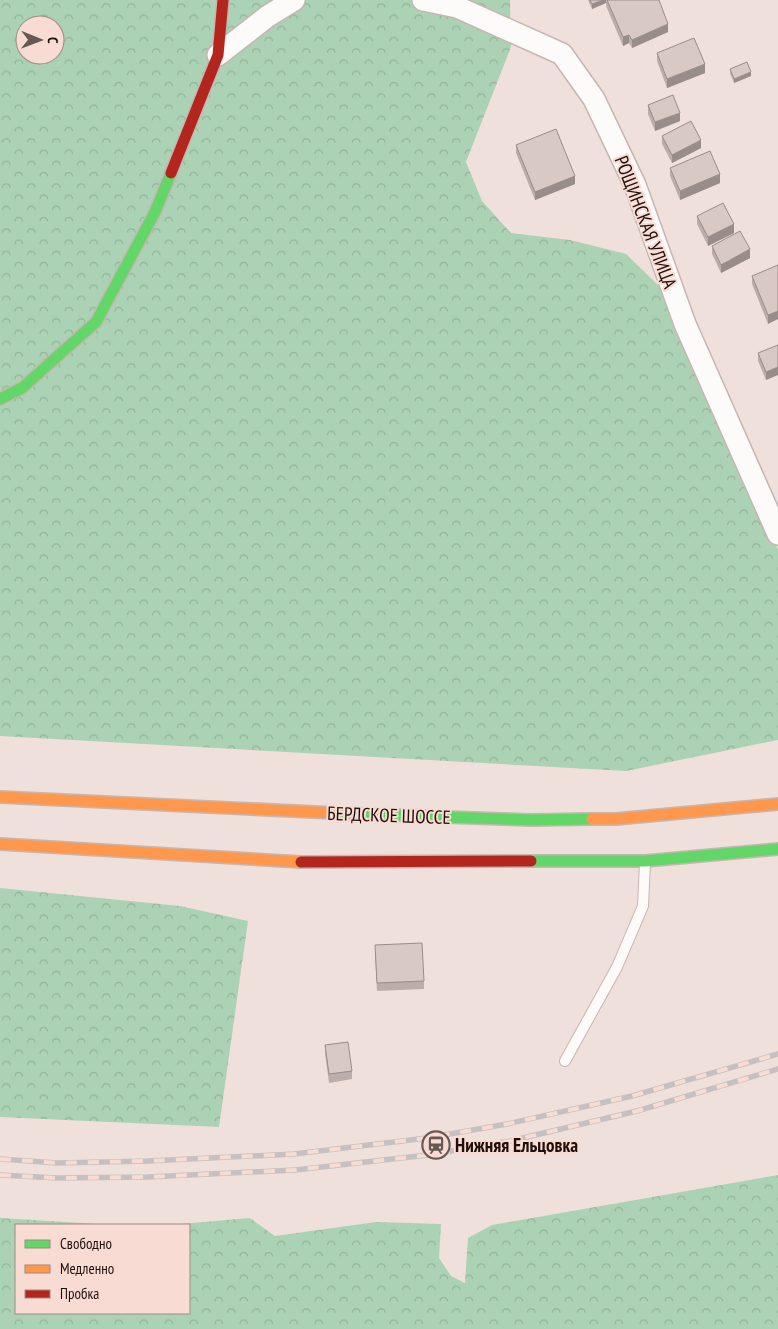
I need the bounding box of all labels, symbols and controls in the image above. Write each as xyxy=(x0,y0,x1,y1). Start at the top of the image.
north arrow xyxy=(15,15,65,65)
text: С xyxy=(44,37,62,44)
street label: РОЩИНСКАЯ УЛИЦА xyxy=(610,152,682,292)
street label: БЕРДСКОЕ ШОССЕ xyxy=(327,801,451,829)
station icon: Нижняя Ельцовка xyxy=(421,1130,451,1160)
place label: Нижняя Ельцовка xyxy=(455,1133,578,1157)
legend xyxy=(15,1224,190,1314)
text: Свободно xyxy=(60,1234,112,1253)
text: Медленно xyxy=(60,1259,114,1278)
text: Пробка xyxy=(60,1284,99,1303)

